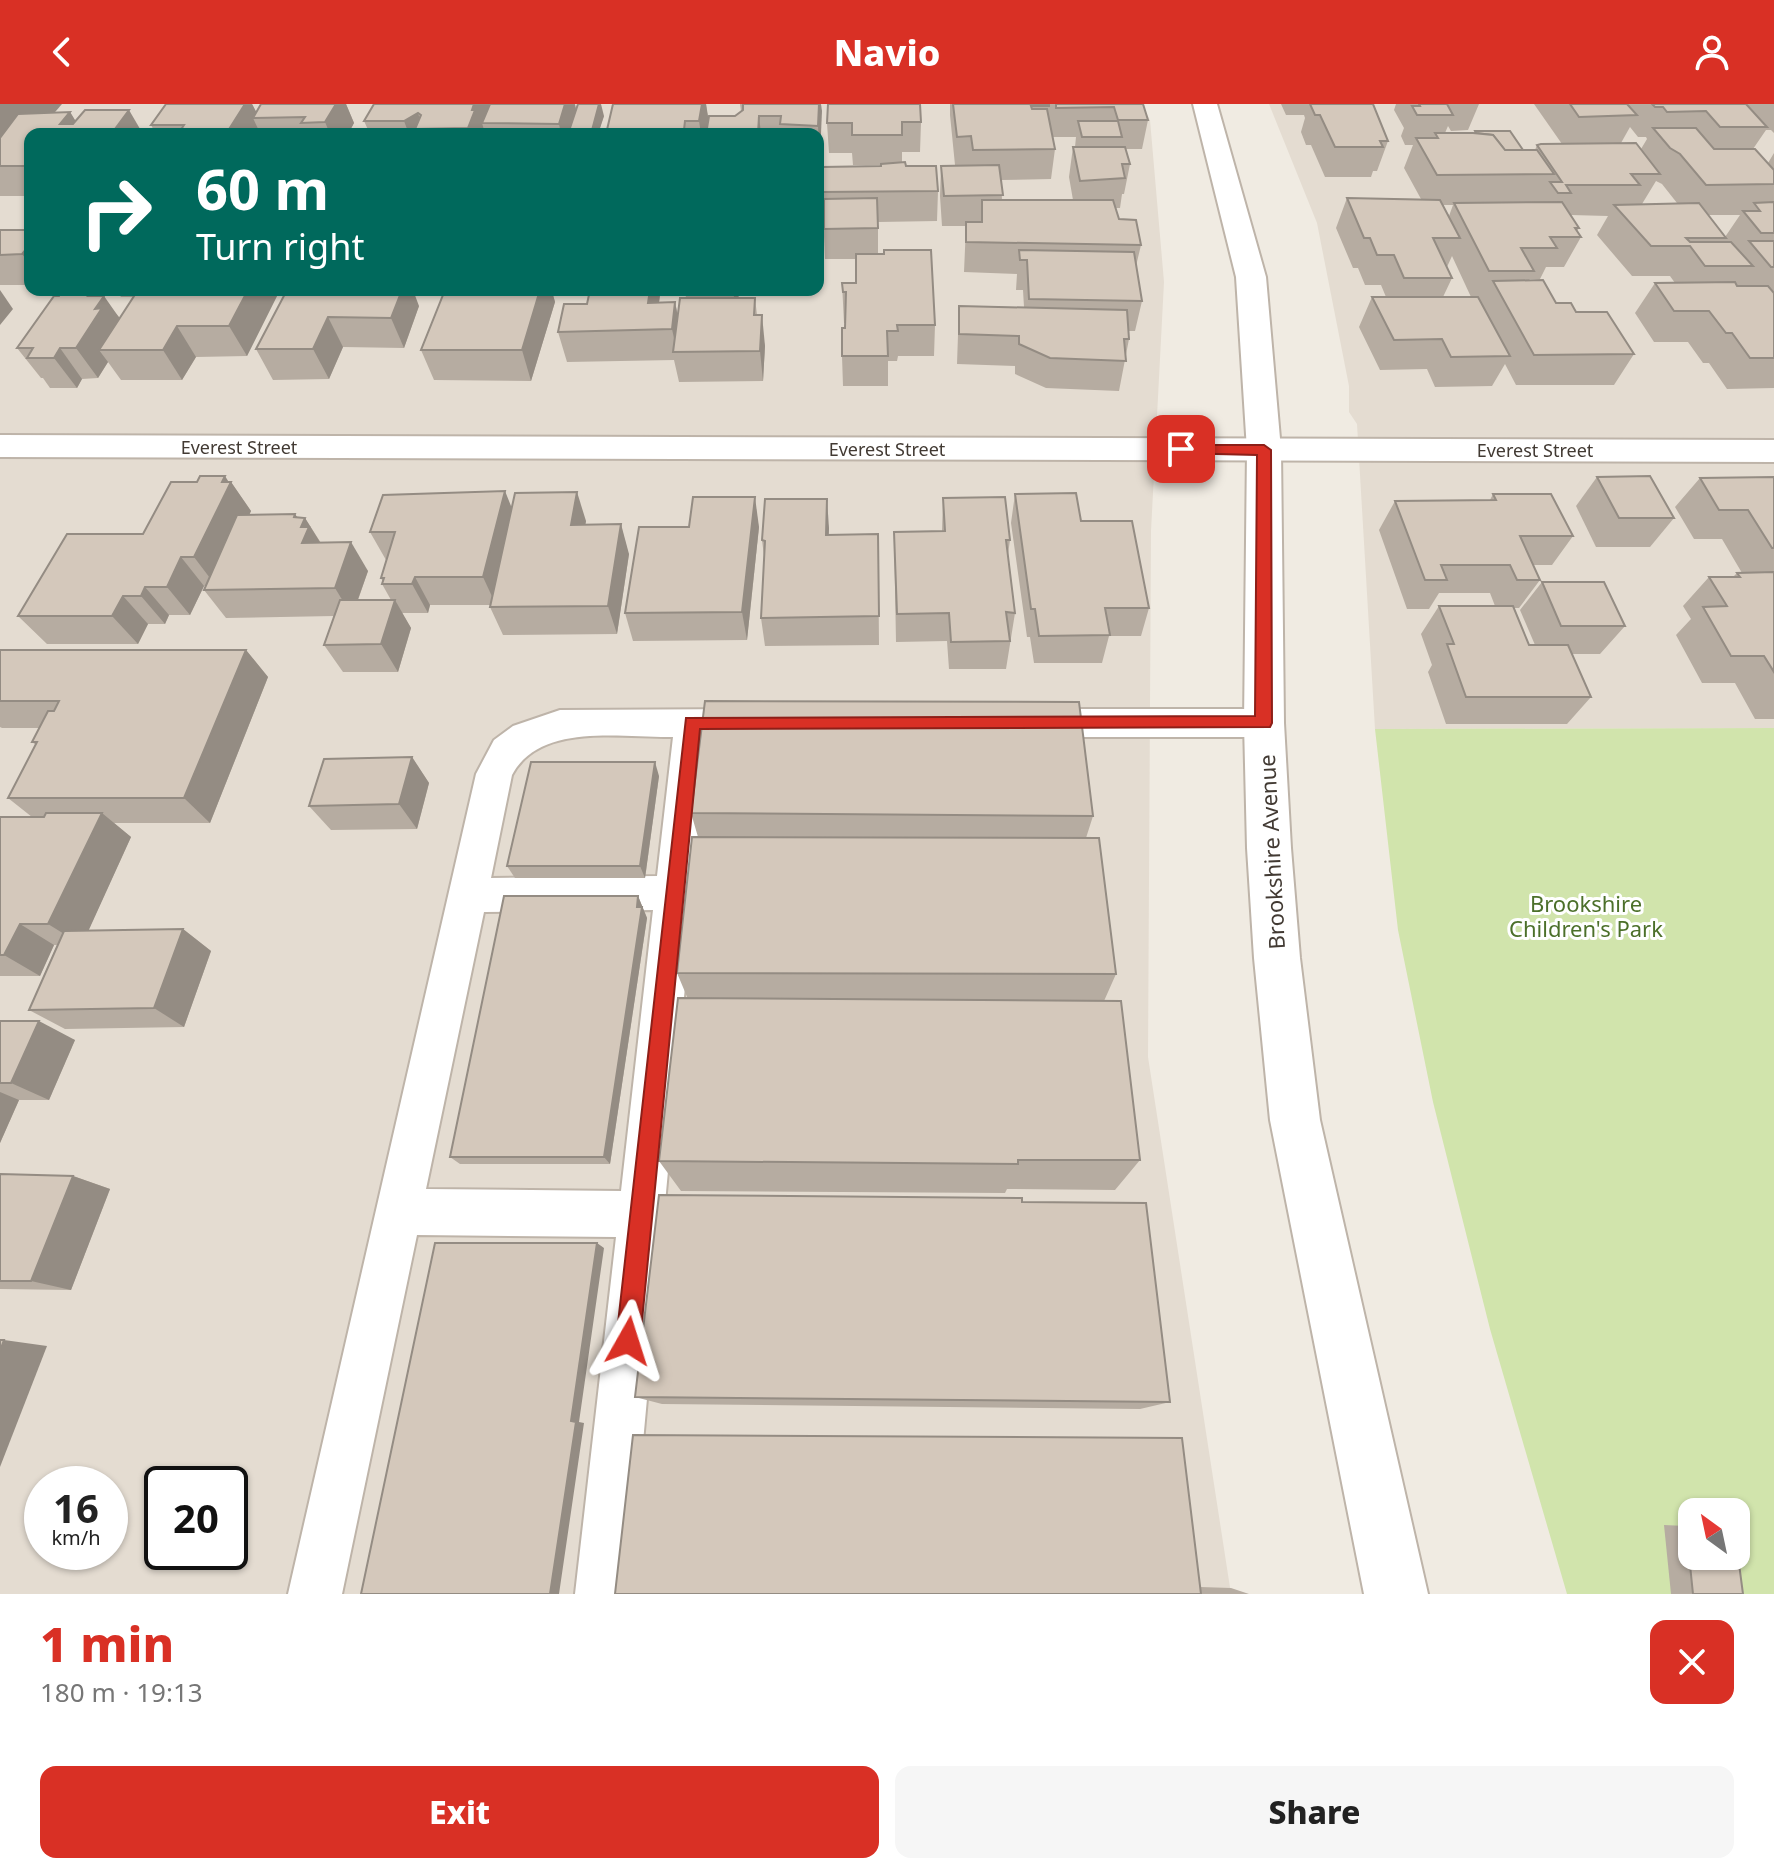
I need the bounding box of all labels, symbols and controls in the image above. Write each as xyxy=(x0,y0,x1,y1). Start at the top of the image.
text: Navio xyxy=(834,28,940,77)
icon: back xyxy=(40,30,84,74)
icon: person xyxy=(1690,30,1734,74)
text: 60 m xyxy=(196,150,329,226)
icon: right xyxy=(64,160,168,264)
text: Turn right xyxy=(196,222,364,271)
pin xyxy=(1147,415,1215,483)
icon: arrive xyxy=(1159,427,1203,471)
street label: Everest Street xyxy=(181,435,298,459)
street label: Everest Street xyxy=(829,437,946,461)
street label: Everest Street xyxy=(1477,438,1594,462)
street label: Brookshire Avenue xyxy=(1251,754,1291,950)
park label: Brookshire Children's Park xyxy=(1509,888,1663,943)
position arrow xyxy=(586,1299,670,1383)
speed limit sign: 20 xyxy=(144,1466,248,1570)
text: 16 xyxy=(53,1480,99,1535)
north arrow xyxy=(1678,1498,1750,1570)
map controls xyxy=(1678,1498,1750,1570)
text: km/h xyxy=(51,1524,101,1551)
text: 1 min xyxy=(40,1611,174,1676)
button: close xyxy=(1650,1620,1734,1704)
text: 180 m · 19:13 xyxy=(40,1674,203,1710)
button: Exit xyxy=(40,1766,879,1858)
button: Share xyxy=(895,1766,1734,1858)

